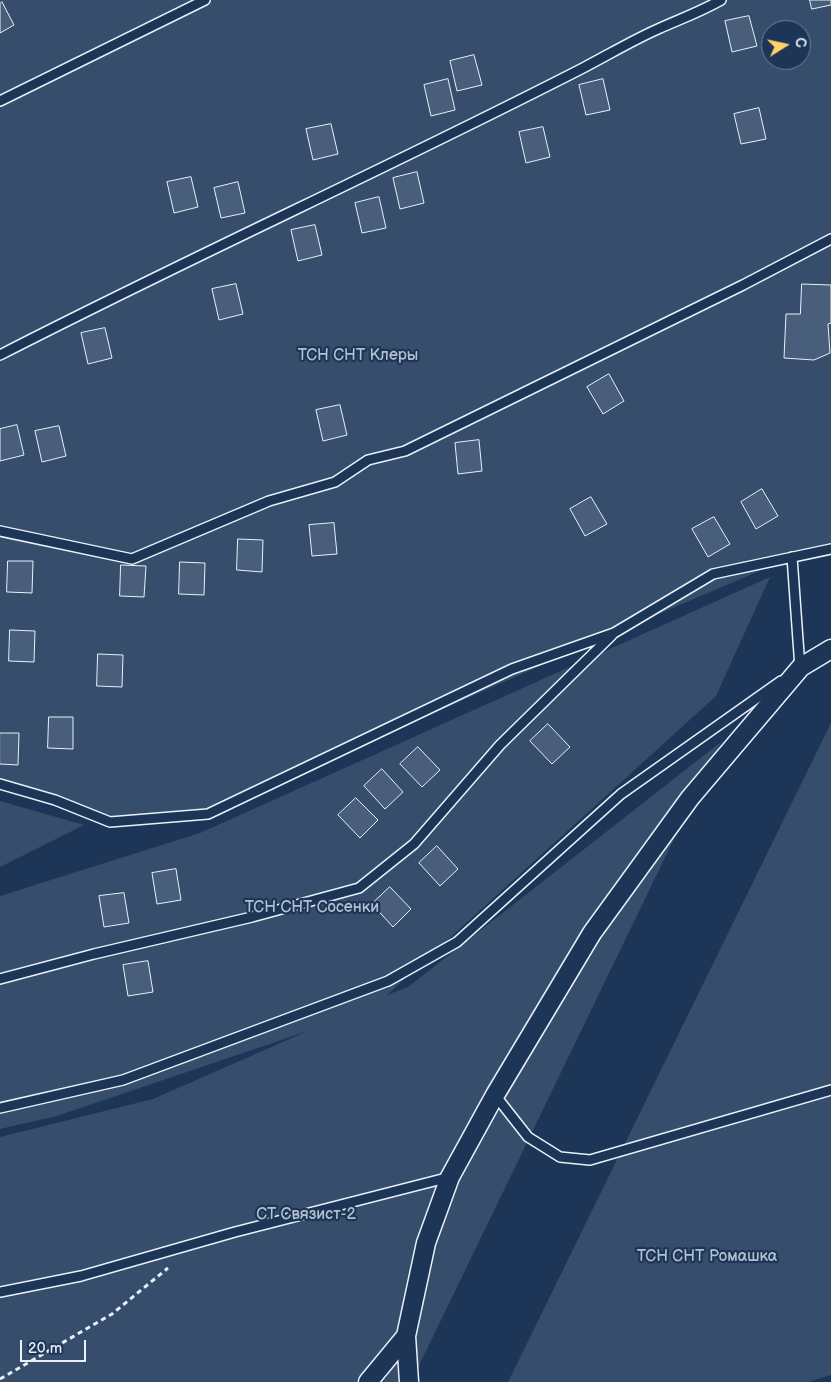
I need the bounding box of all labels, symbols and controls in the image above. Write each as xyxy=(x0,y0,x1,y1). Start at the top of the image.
north arrow xyxy=(761,20,811,70)
text: С xyxy=(791,36,809,49)
park label: ТСН СНТ Клеры xyxy=(298,346,418,366)
park label: ТСН СНТ Сосенки xyxy=(245,898,379,918)
park label: СТ Связист-2 xyxy=(256,1205,356,1225)
park label: ТСН СНТ Ромашка xyxy=(637,1247,777,1267)
scale bar xyxy=(22,1330,89,1362)
text: 20 m xyxy=(28,1339,62,1358)

